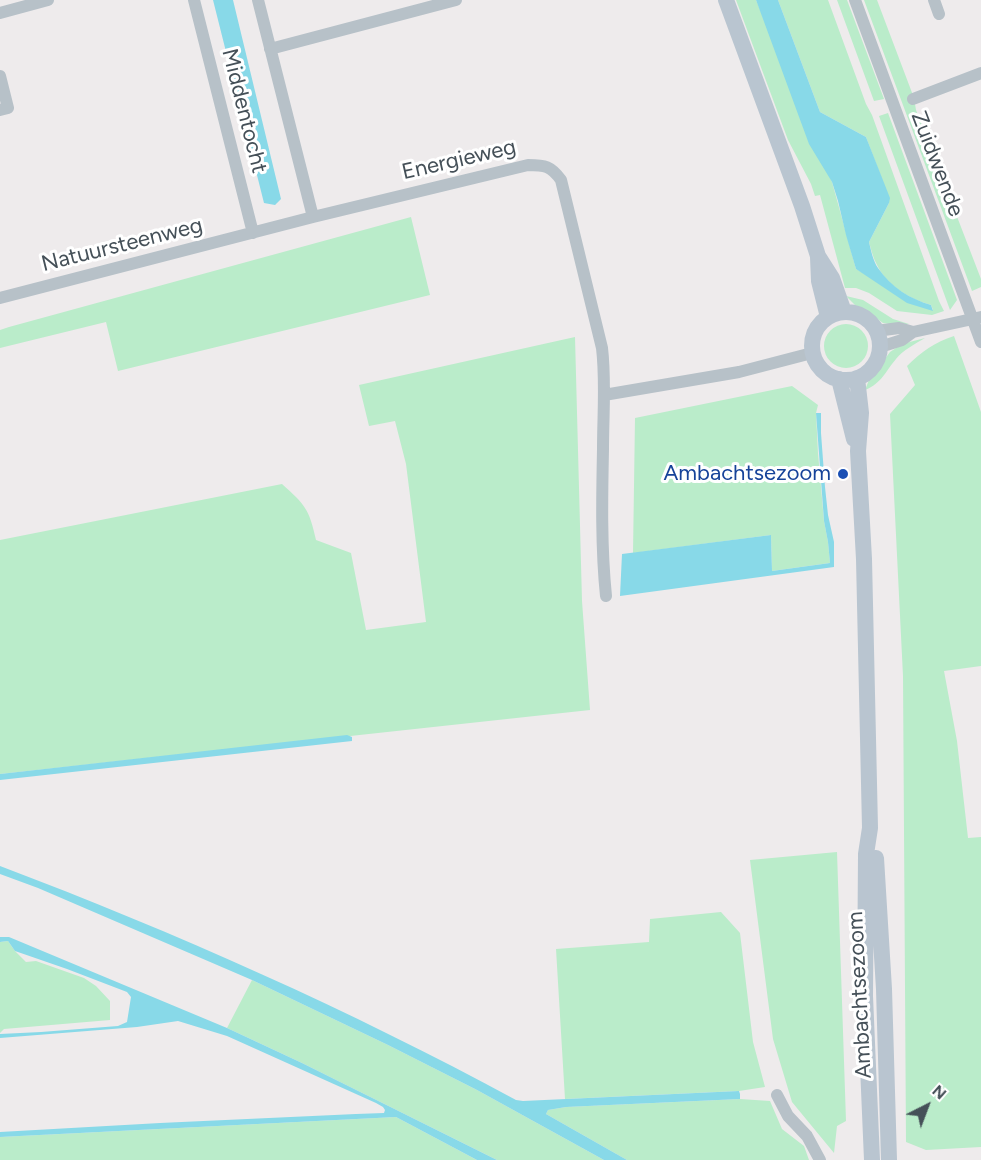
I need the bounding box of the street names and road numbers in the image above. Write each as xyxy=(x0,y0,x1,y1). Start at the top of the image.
street label: Middentocht xyxy=(216,46,272,176)
street label: Zuidwende xyxy=(905,108,969,220)
street label: Energieweg xyxy=(399,134,519,186)
street label: Natuursteenweg xyxy=(39,212,205,278)
street label: Ambachtsezoom xyxy=(842,911,878,1079)

